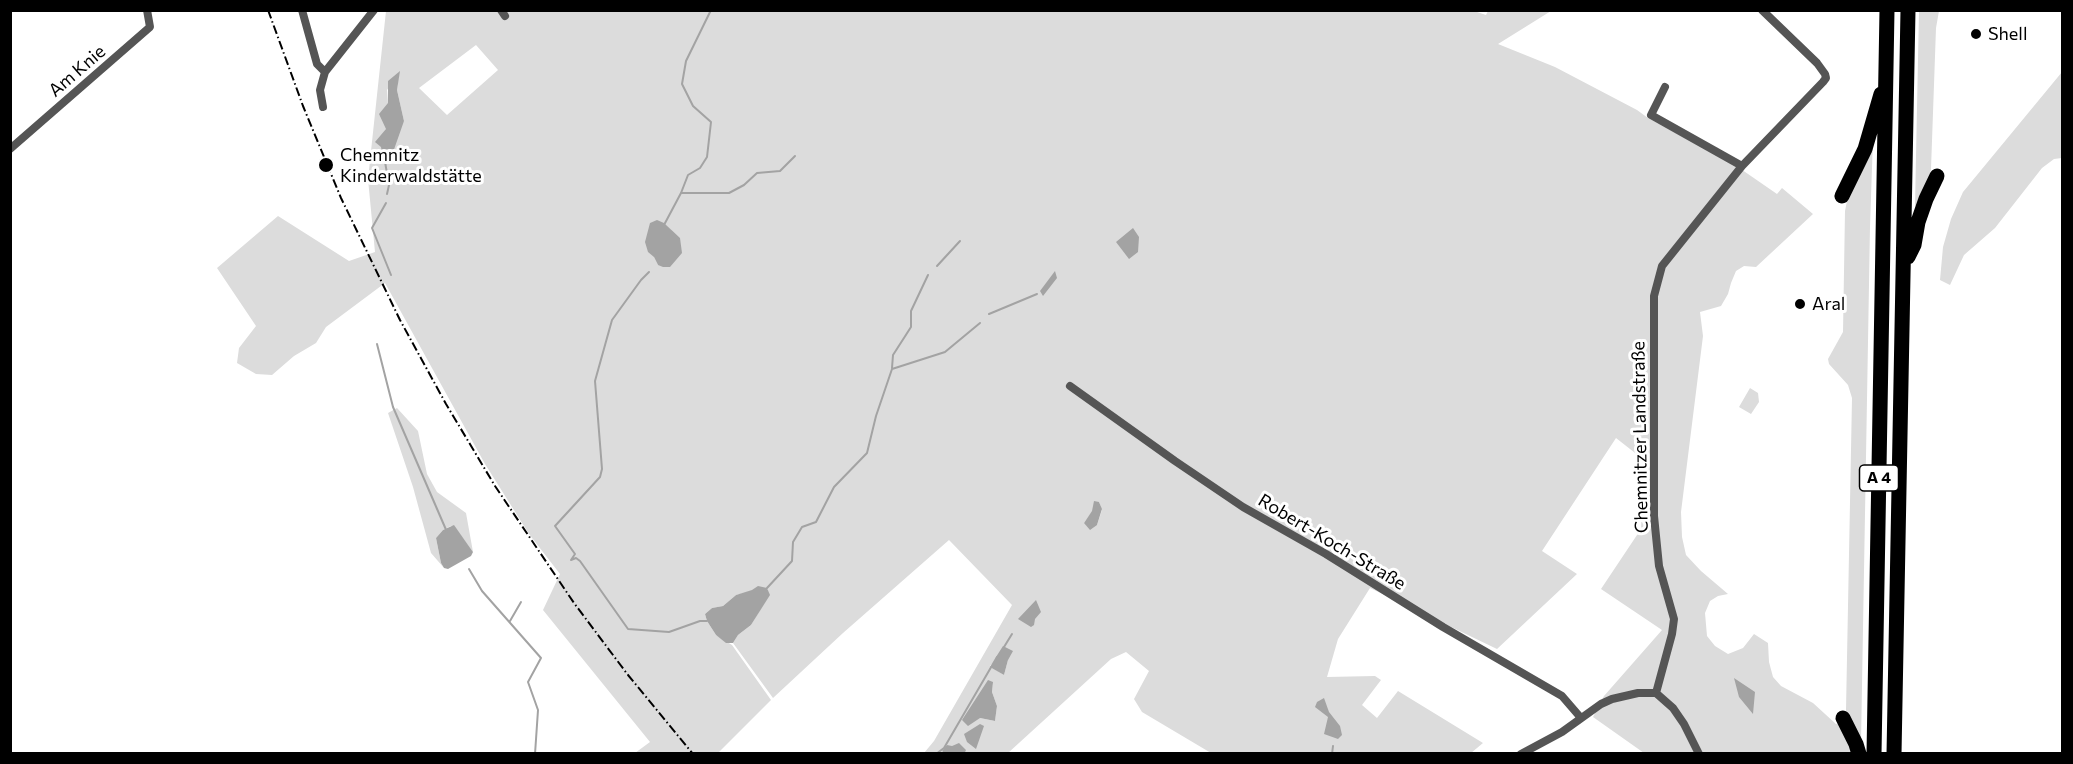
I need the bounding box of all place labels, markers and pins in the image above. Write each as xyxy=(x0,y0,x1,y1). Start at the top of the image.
place label: Shell xyxy=(1988,23,2028,45)
marker: Shell xyxy=(1969,27,1983,41)
place label: Chemnitz Kinderwaldstätte xyxy=(340,144,482,186)
marker: Chemnitz Kinderwaldstätte xyxy=(317,156,335,174)
place label: Aral xyxy=(1812,293,1845,315)
marker: Aral xyxy=(1793,297,1807,311)

